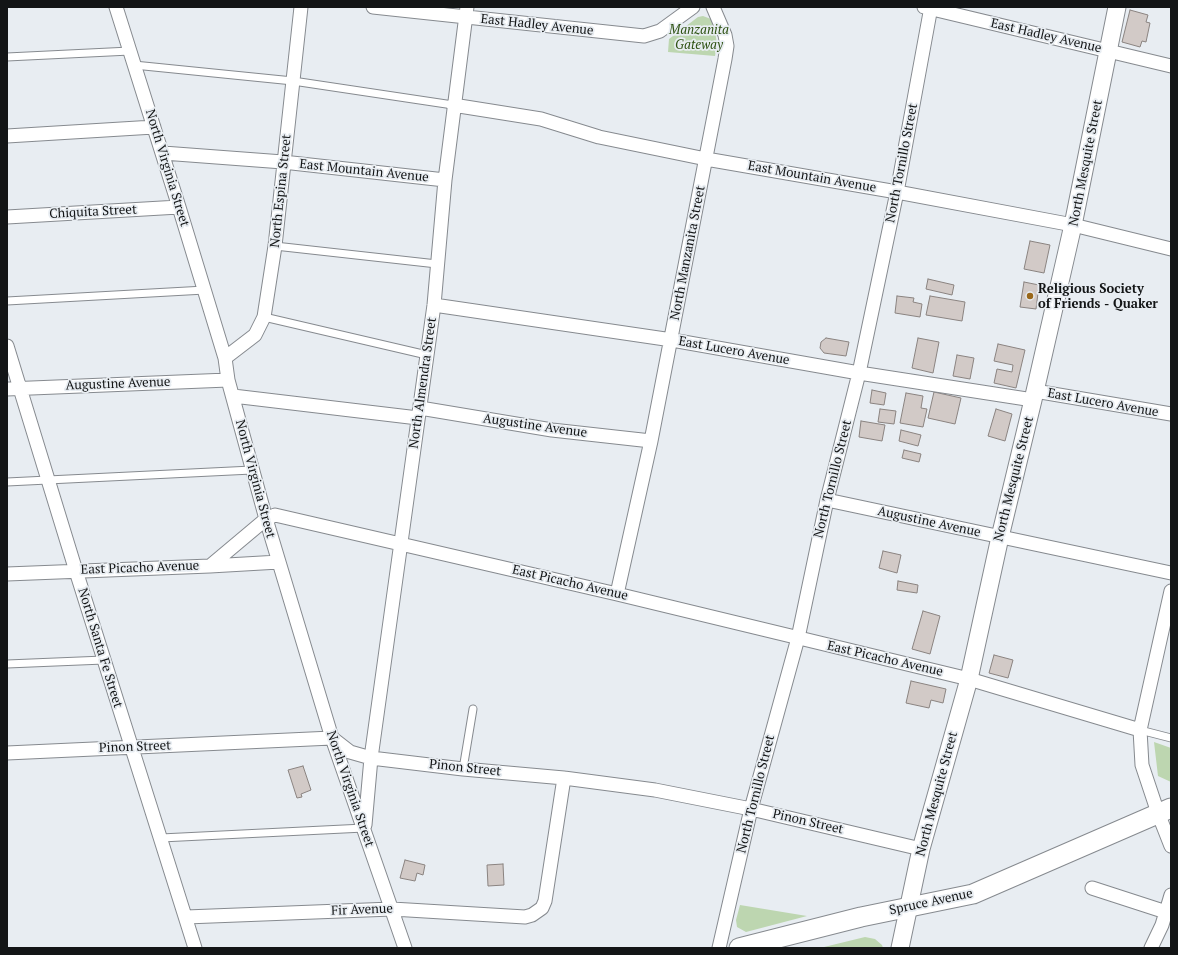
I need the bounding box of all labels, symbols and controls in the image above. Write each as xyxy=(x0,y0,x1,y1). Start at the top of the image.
street label: East Hadley Avenue xyxy=(480,11,594,39)
street label: East Hadley Avenue xyxy=(989,16,1103,56)
park label: Manzanita Gateway xyxy=(669,22,729,53)
street label: North Mesquite Street xyxy=(1066,98,1106,228)
street label: North Tornillo Street xyxy=(883,102,921,224)
street label: North Virginia Street xyxy=(142,107,192,229)
street label: North Espina Street xyxy=(267,134,295,248)
street label: East Mountain Avenue xyxy=(298,156,430,186)
street label: East Mountain Avenue xyxy=(747,158,877,196)
street label: North Manzanita Street xyxy=(667,184,709,322)
street label: Chiquita Street xyxy=(49,202,137,222)
place label: Religious Society of Friends - Quaker xyxy=(1038,281,1158,312)
marker: Religious Society of Friends - Quaker xyxy=(1025,291,1035,301)
street label: North Almendra Street xyxy=(406,316,440,450)
street label: East Lucero Avenue xyxy=(677,334,791,368)
street label: Augustine Avenue xyxy=(65,374,171,394)
street label: East Lucero Avenue xyxy=(1046,386,1160,420)
street label: Augustine Avenue xyxy=(482,411,588,441)
street label: North Mesquite Street xyxy=(991,415,1037,543)
street label: North Virginia Street xyxy=(232,418,278,540)
street label: North Tornillo Street xyxy=(811,418,855,540)
street label: Augustine Avenue xyxy=(876,503,982,541)
street label: East Picacho Avenue xyxy=(80,558,200,578)
street label: East Picacho Avenue xyxy=(510,562,630,604)
street label: North Santa Fe Street xyxy=(74,586,126,710)
street label: East Picacho Avenue xyxy=(825,638,945,680)
street label: North Virginia Street xyxy=(323,729,377,849)
street label: North Mesquite Street xyxy=(913,730,961,858)
street label: North Tornillo Street xyxy=(734,733,778,855)
street label: Pinon Street xyxy=(99,738,171,756)
street label: Pinon Street xyxy=(428,756,502,780)
street label: Pinon Street xyxy=(771,806,845,838)
street label: Spruce Avenue xyxy=(888,886,974,918)
street label: Fir Avenue xyxy=(331,901,393,919)

